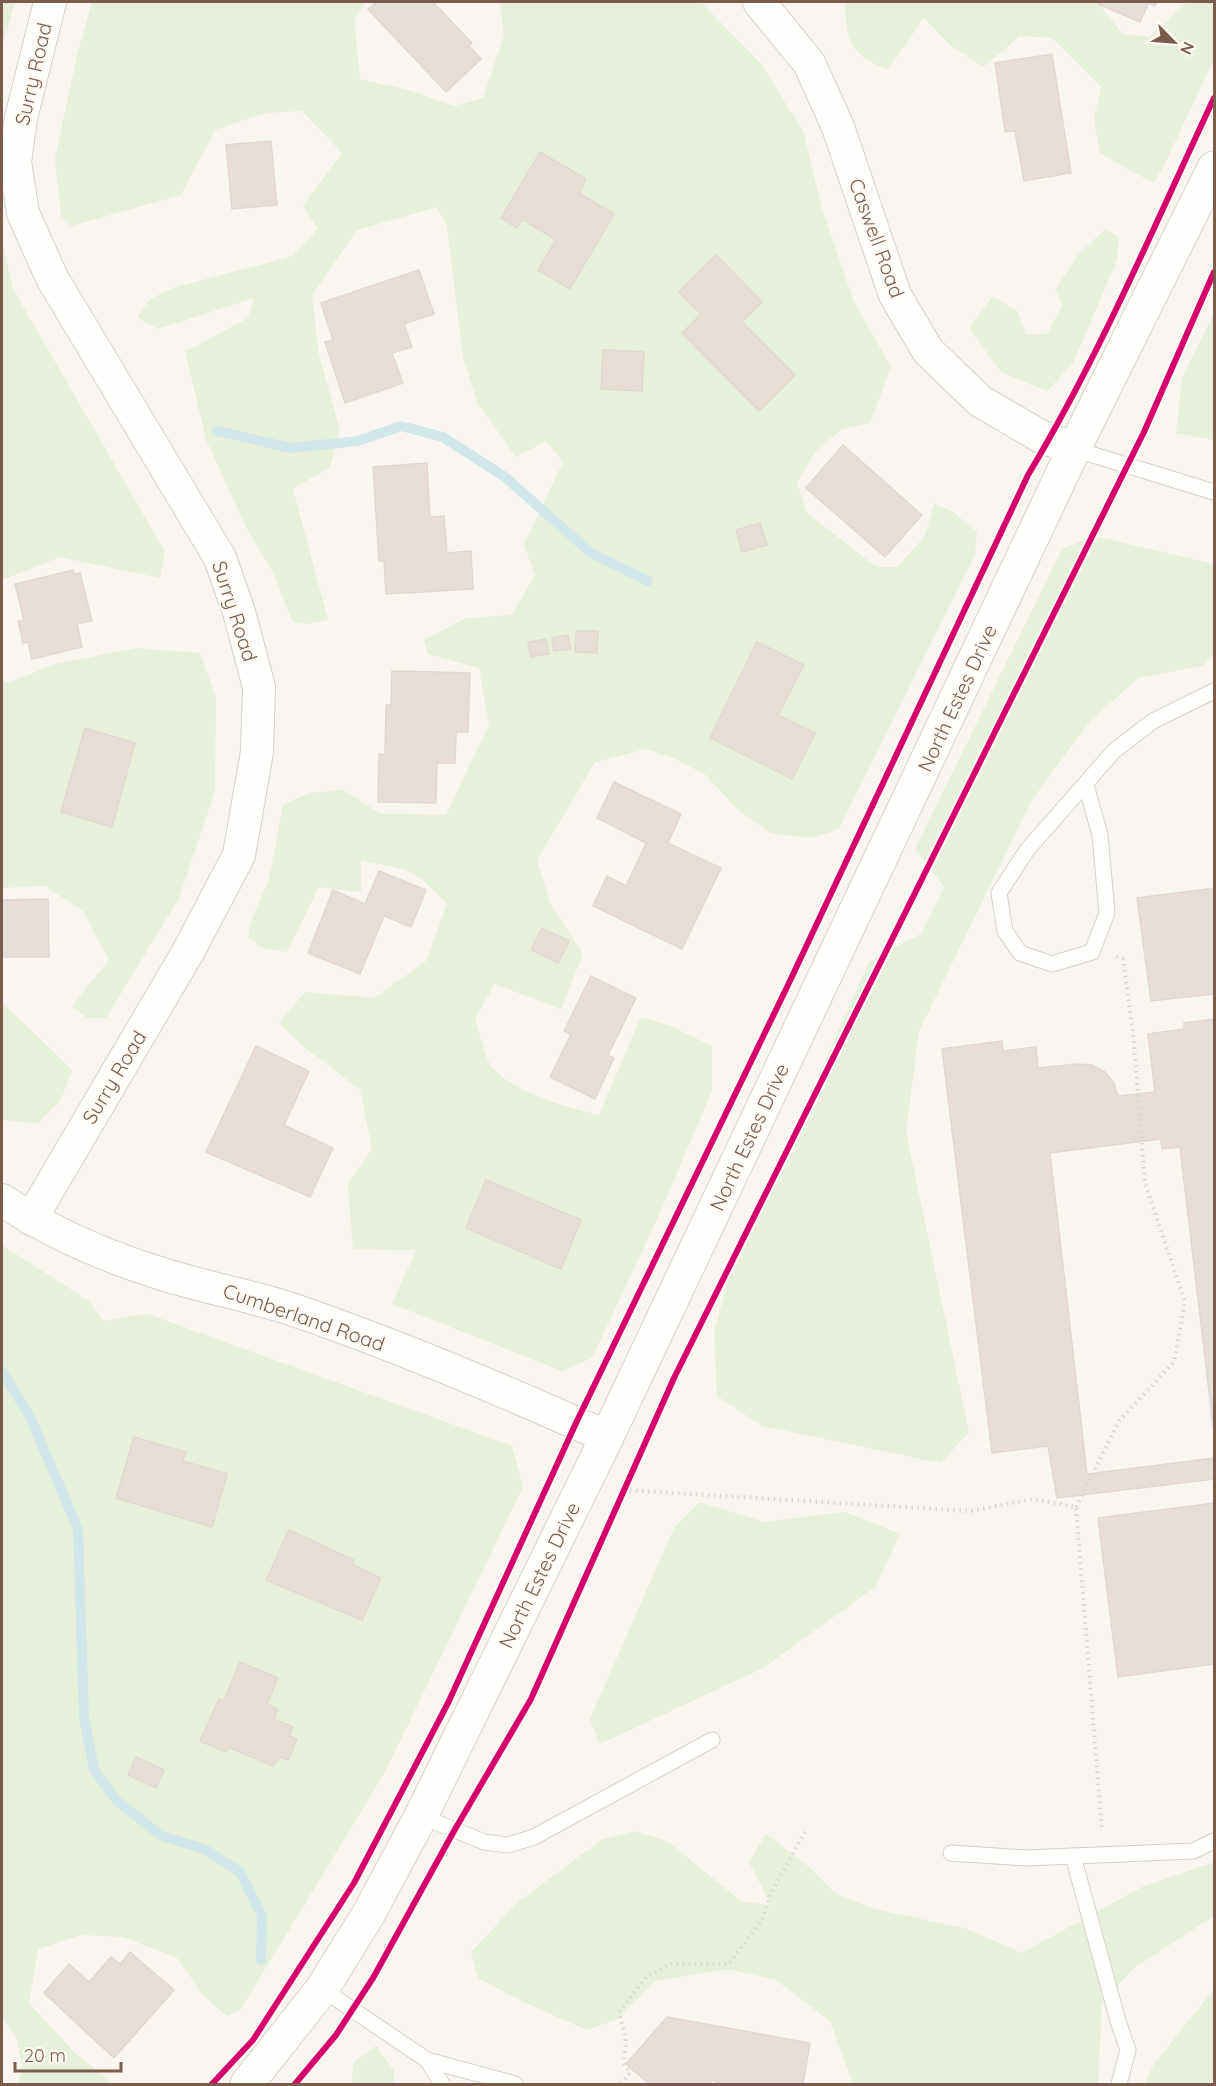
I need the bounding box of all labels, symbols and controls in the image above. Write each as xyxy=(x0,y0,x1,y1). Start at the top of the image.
north arrow xyxy=(1144,12,1204,72)
street label: Surry Road xyxy=(9,20,57,128)
text: N xyxy=(1176,39,1199,58)
street label: Caswell Road xyxy=(844,175,910,301)
street label: Surry Road xyxy=(207,557,263,665)
street label: North Estes Drive xyxy=(912,620,1002,776)
street label: Surry Road xyxy=(76,1026,152,1128)
street label: North Estes Drive xyxy=(704,1059,794,1215)
street label: Cumberland Road xyxy=(220,1278,388,1356)
street label: North Estes Drive xyxy=(493,1498,585,1652)
scale bar xyxy=(15,2035,122,2073)
text: 20 m xyxy=(24,2044,66,2067)

